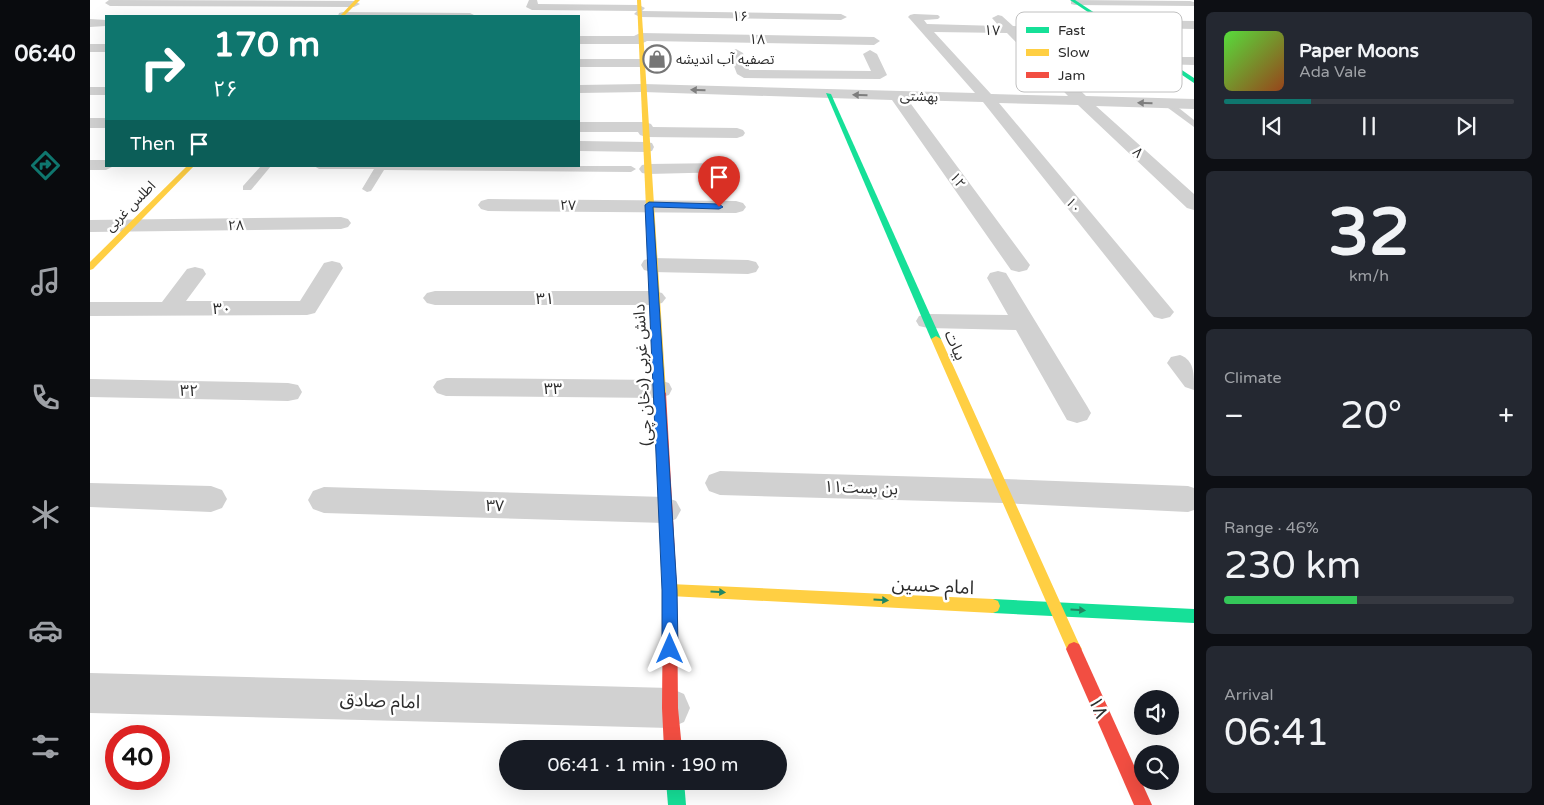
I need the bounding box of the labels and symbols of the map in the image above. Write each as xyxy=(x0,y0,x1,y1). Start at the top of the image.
street label: ۱۶ xyxy=(732,8,748,25)
legend xyxy=(1016,12,1182,92)
street label: ۱۷ xyxy=(984,22,1000,39)
text: Fast xyxy=(1058,22,1086,39)
street label: ۱۸ xyxy=(749,31,765,48)
shop icon: تصفیه آب اندیشه xyxy=(642,44,672,74)
text: Slow xyxy=(1058,44,1090,61)
place label: تصفیه آب اندیشه xyxy=(676,51,774,68)
text: Jam xyxy=(1058,67,1085,84)
one-way arrow xyxy=(690,86,706,94)
street label: بهشتی xyxy=(900,87,939,106)
one-way arrow xyxy=(852,90,868,98)
one-way arrow xyxy=(1137,98,1153,106)
street label: ۸ xyxy=(1129,143,1146,161)
pin xyxy=(698,156,740,207)
street label: ۱۲ xyxy=(946,169,969,192)
street label: اطلس غربی xyxy=(101,177,159,235)
street label: ۱۰ xyxy=(1062,194,1085,217)
street label: ۲۷ xyxy=(560,197,576,214)
street label: ۲۸ xyxy=(228,217,244,234)
street label: ۳۱ xyxy=(536,289,554,309)
street label: ۳۰ xyxy=(213,299,231,319)
street label: دانش غربی (دخان چی) xyxy=(629,303,657,447)
street label: بیات xyxy=(940,327,970,364)
street label: ۳۳ xyxy=(544,379,562,399)
street label: ۳۲ xyxy=(180,381,198,401)
street label: بن بست۱۱ xyxy=(824,477,898,499)
street label: ۳۷ xyxy=(485,496,504,516)
street label: امام حسین xyxy=(891,573,975,602)
one-way arrow xyxy=(711,589,727,597)
one-way arrow xyxy=(873,597,889,605)
one-way arrow xyxy=(1070,606,1086,614)
position arrow xyxy=(643,622,695,674)
street label: امام صادق xyxy=(339,689,421,716)
street label: ۱۸ xyxy=(1084,693,1113,722)
speed limit sign: 40 xyxy=(105,725,170,790)

